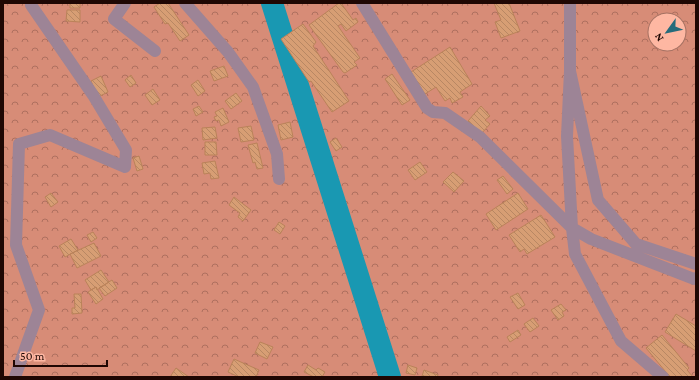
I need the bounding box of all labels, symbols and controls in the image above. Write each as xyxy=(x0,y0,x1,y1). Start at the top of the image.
north arrow xyxy=(647,12,687,52)
text: N xyxy=(651,31,666,44)
scale bar xyxy=(14,342,107,368)
text: 50 m xyxy=(20,349,45,363)

